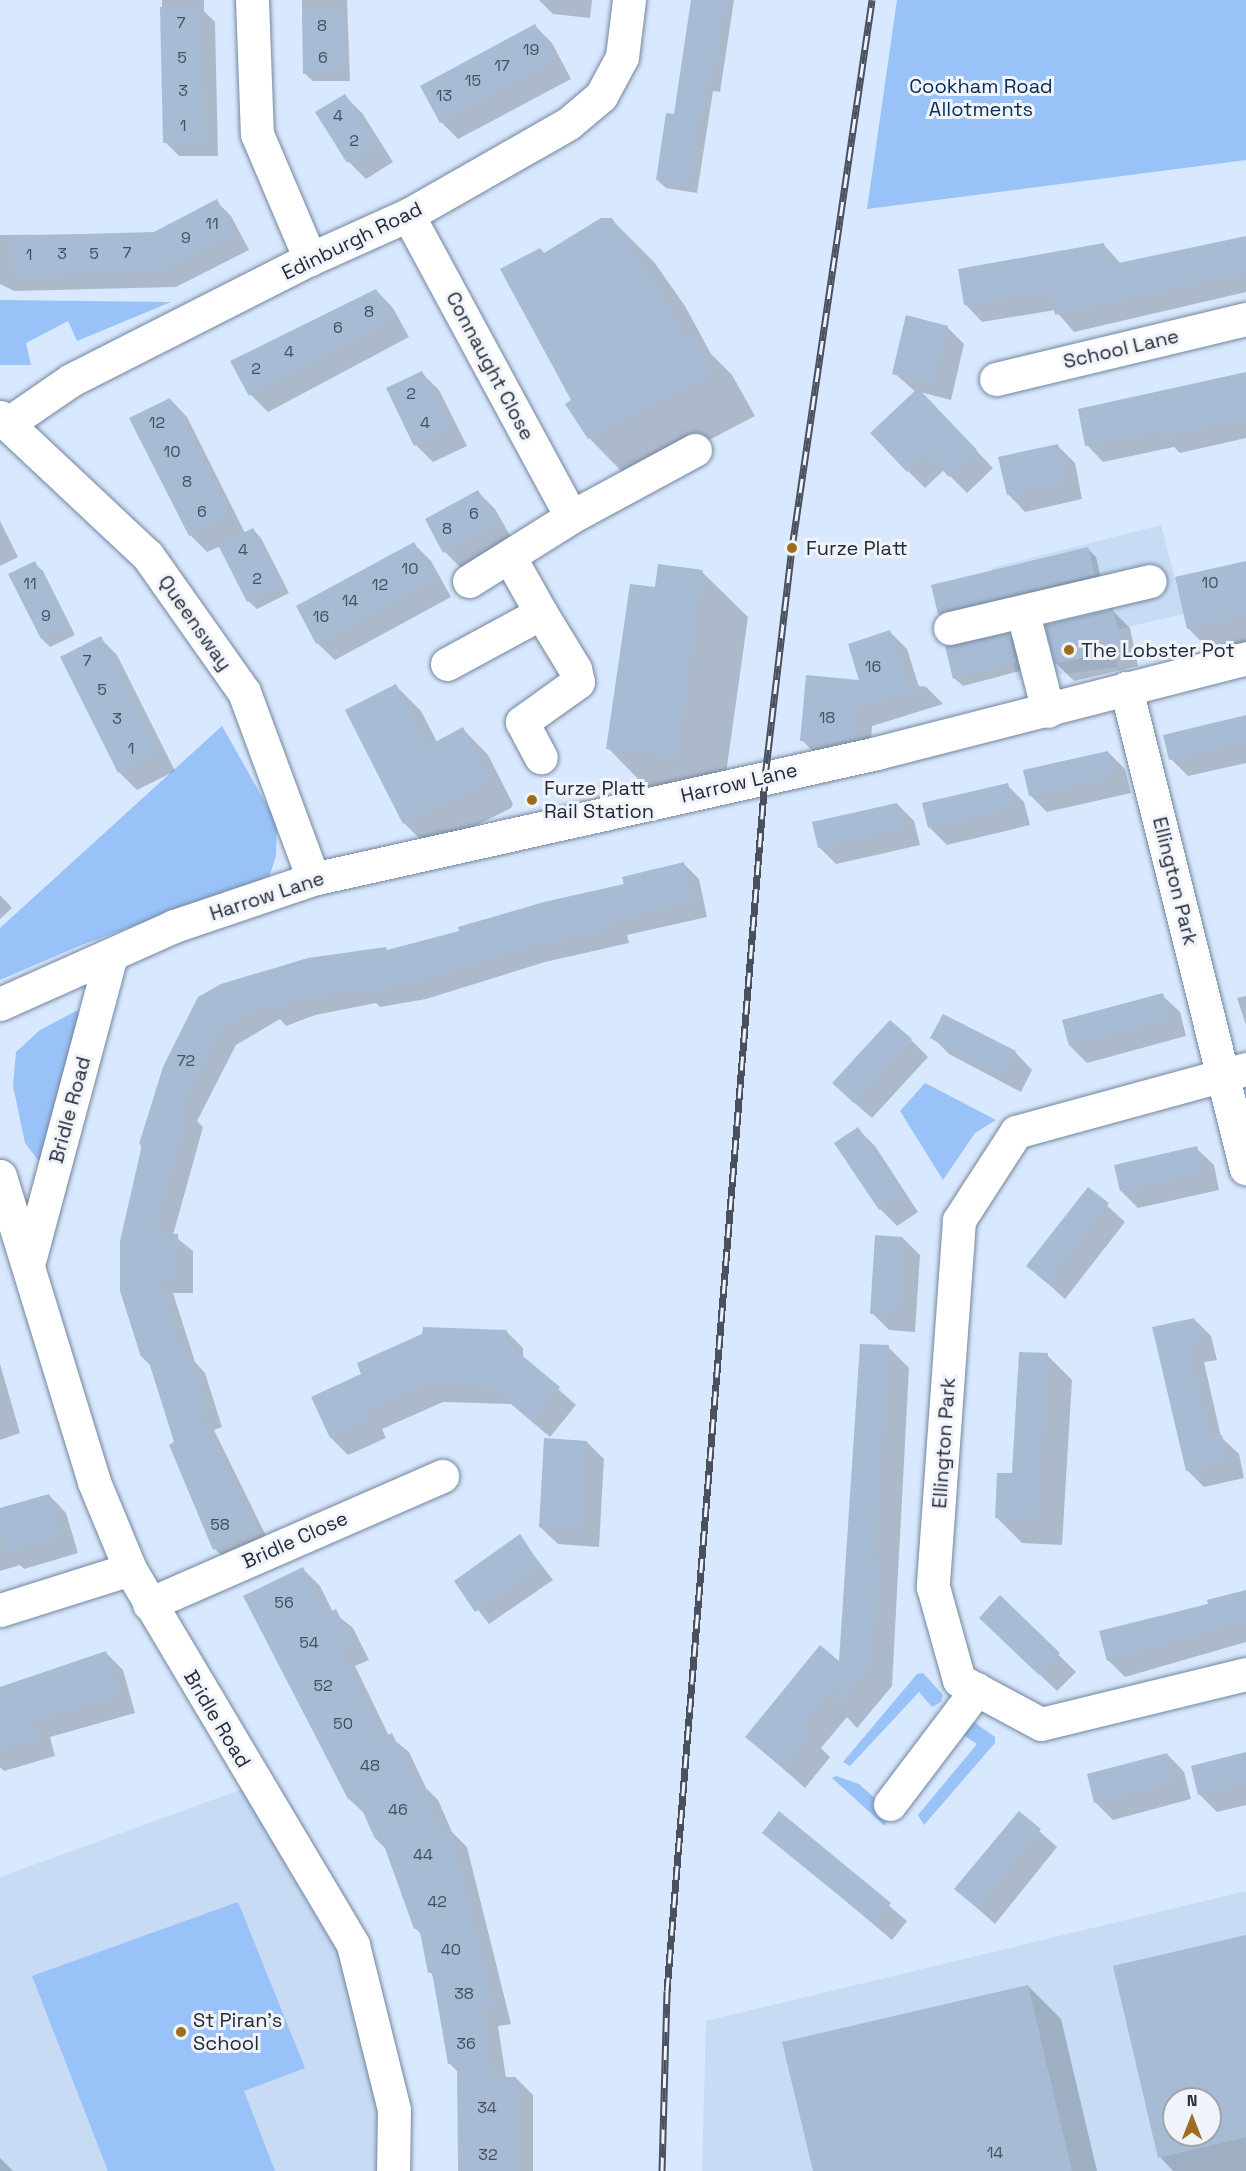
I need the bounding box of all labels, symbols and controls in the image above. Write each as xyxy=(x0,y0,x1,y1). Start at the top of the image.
house number: 7 xyxy=(176,13,186,33)
house number: 8 xyxy=(317,16,327,36)
house number: 19 xyxy=(523,40,539,60)
house number: 5 xyxy=(177,48,187,68)
house number: 6 xyxy=(318,48,328,68)
house number: 17 xyxy=(494,56,510,76)
house number: 15 xyxy=(465,71,481,91)
park label: Cookham Road Allotments xyxy=(909,74,1053,121)
house number: 3 xyxy=(178,81,188,101)
house number: 13 xyxy=(436,86,452,106)
house number: 4 xyxy=(333,106,343,126)
house number: 1 xyxy=(180,116,186,136)
house number: 2 xyxy=(349,131,359,151)
street label: Edinburgh Road xyxy=(278,197,426,285)
house number: 11 xyxy=(205,214,219,234)
house number: 9 xyxy=(181,228,191,248)
house number: 7 xyxy=(122,243,132,263)
house number: 3 xyxy=(57,244,67,264)
house number: 5 xyxy=(89,244,99,264)
house number: 1 xyxy=(26,245,32,265)
street label: Connaught Close xyxy=(441,288,539,444)
house number: 8 xyxy=(364,302,374,322)
house number: 6 xyxy=(333,318,343,338)
street label: School Lane xyxy=(1061,324,1181,374)
house number: 4 xyxy=(284,342,294,362)
house number: 2 xyxy=(251,359,261,379)
house number: 2 xyxy=(406,384,416,404)
house number: 12 xyxy=(149,413,165,433)
house number: 4 xyxy=(420,413,430,433)
house number: 10 xyxy=(164,442,180,462)
house number: 8 xyxy=(182,472,192,492)
house number: 6 xyxy=(197,502,207,522)
house number: 6 xyxy=(469,504,479,524)
house number: 8 xyxy=(442,519,452,539)
place label: Furze Platt xyxy=(806,536,908,560)
marker: Furze Platt xyxy=(783,539,801,557)
house number: 4 xyxy=(238,540,248,560)
house number: 10 xyxy=(402,559,418,579)
house number: 2 xyxy=(252,569,262,589)
street label: Queensway xyxy=(153,571,237,675)
house number: 10 xyxy=(1202,573,1218,593)
house number: 11 xyxy=(23,574,37,594)
house number: 12 xyxy=(372,575,388,595)
house number: 14 xyxy=(342,591,358,611)
house number: 9 xyxy=(41,606,51,626)
house number: 16 xyxy=(313,607,329,627)
place label: The Lobster Pot xyxy=(1081,638,1235,662)
marker: The Lobster Pot xyxy=(1062,643,1076,657)
house number: 7 xyxy=(82,651,92,671)
house number: 16 xyxy=(865,657,881,677)
house number: 5 xyxy=(97,680,107,700)
house number: 18 xyxy=(819,708,835,728)
house number: 3 xyxy=(112,709,122,729)
house number: 1 xyxy=(128,739,134,759)
street label: Harrow Lane xyxy=(678,758,800,808)
place label: Furze Platt Rail Station xyxy=(544,777,654,824)
marker: Furze Platt Rail Station xyxy=(525,793,539,807)
street label: Ellington Park xyxy=(1147,814,1203,948)
street label: Harrow Lane xyxy=(207,866,327,926)
house number: 72 xyxy=(177,1051,195,1071)
street label: Bridle Road xyxy=(44,1054,96,1166)
street label: Ellington Park xyxy=(927,1377,961,1509)
street label: Bridle Close xyxy=(239,1506,351,1574)
house number: 58 xyxy=(210,1515,230,1535)
house number: 56 xyxy=(274,1593,294,1613)
house number: 54 xyxy=(299,1633,319,1653)
street label: Bridle Road xyxy=(179,1666,255,1772)
house number: 52 xyxy=(313,1676,333,1696)
house number: 50 xyxy=(333,1714,353,1734)
house number: 48 xyxy=(360,1756,380,1776)
house number: 46 xyxy=(388,1800,408,1820)
house number: 44 xyxy=(413,1845,433,1865)
house number: 42 xyxy=(427,1892,447,1912)
house number: 40 xyxy=(441,1940,461,1960)
house number: 38 xyxy=(454,1984,474,2004)
place label: St Piran's School xyxy=(193,2008,282,2055)
marker: St Piran's School xyxy=(174,2025,188,2039)
house number: 36 xyxy=(456,2034,476,2054)
north arrow xyxy=(1162,2087,1222,2147)
text: N xyxy=(1187,2090,1197,2111)
house number: 34 xyxy=(477,2098,497,2118)
house number: 14 xyxy=(987,2143,1003,2163)
house number: 32 xyxy=(478,2145,498,2165)

